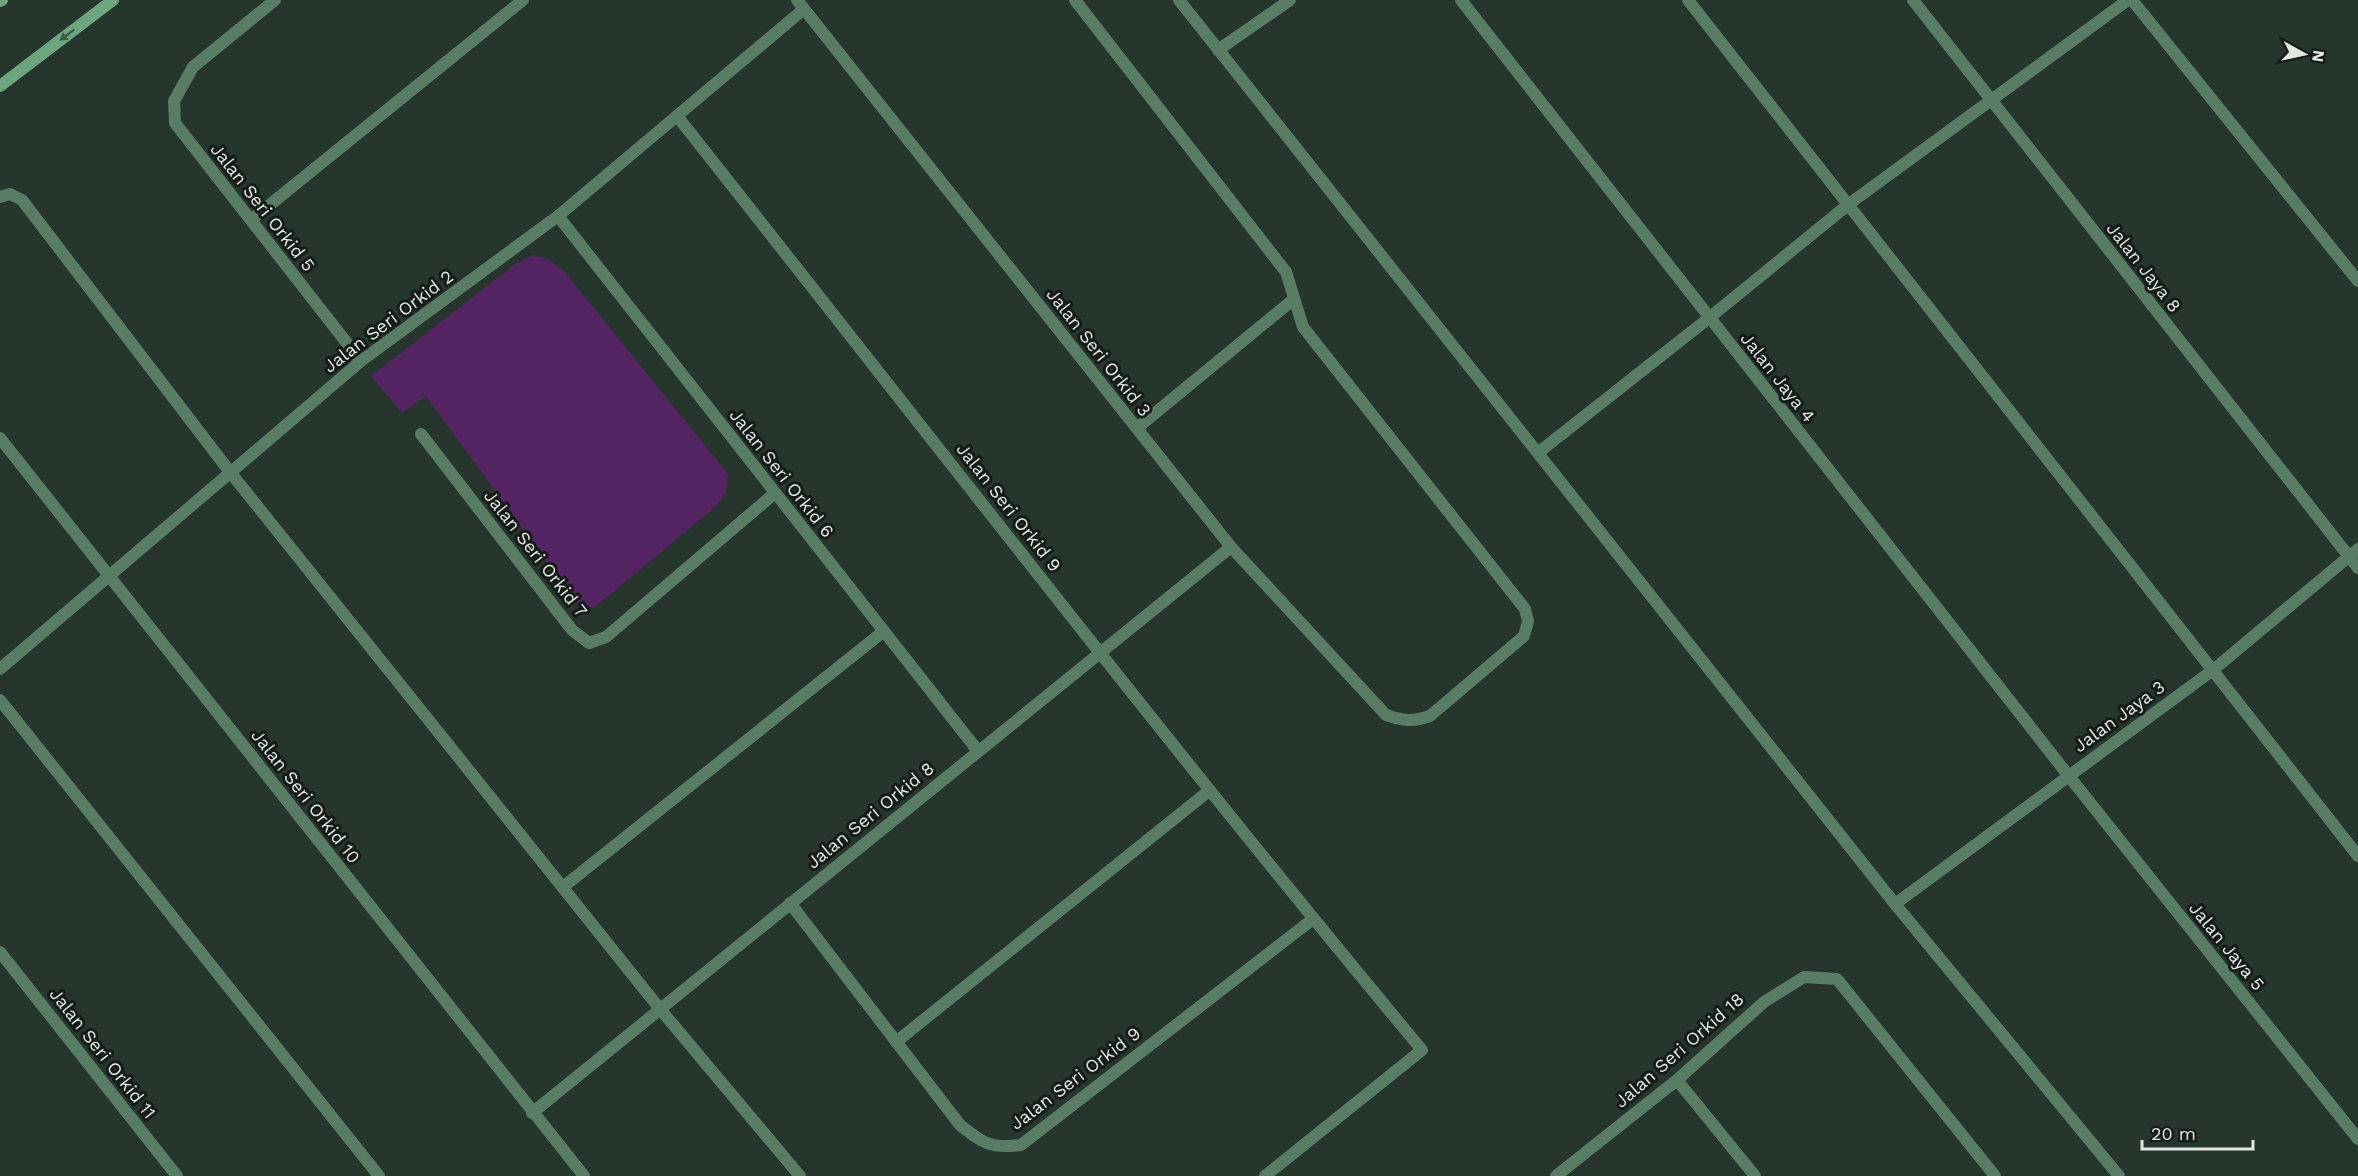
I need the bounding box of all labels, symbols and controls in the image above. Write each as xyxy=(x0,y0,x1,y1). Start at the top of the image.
north arrow xyxy=(2274,24,2334,84)
one-way arrow xyxy=(59,29,74,41)
text: N xyxy=(2308,49,2329,63)
street label: Jalan Seri Orkid 5 xyxy=(206,139,320,275)
street label: Jalan Jaya 8 xyxy=(2102,218,2186,316)
street label: Jalan Seri Orkid 2 xyxy=(319,265,457,377)
street label: Jalan Seri Orkid 3 xyxy=(1042,284,1156,420)
street label: Jalan Jaya 4 xyxy=(1736,328,1820,426)
street label: Jalan Seri Orkid 6 xyxy=(725,405,839,541)
street label: Jalan Seri Orkid 9 xyxy=(952,438,1066,576)
street label: Jalan Seri Orkid 7 xyxy=(480,485,592,621)
street label: Jalan Jaya 3 xyxy=(2069,676,2169,756)
street label: Jalan Seri Orkid 10 xyxy=(247,725,365,867)
street label: Jalan Seri Orkid 8 xyxy=(802,757,938,873)
street label: Jalan Jaya 5 xyxy=(2185,898,2269,994)
street label: Jalan Seri Orkid 11 xyxy=(45,983,161,1123)
street label: Jalan Seri Orkid 18 xyxy=(1610,988,1748,1112)
street label: Jalan Seri Orkid 9 xyxy=(1006,1022,1144,1134)
scale bar xyxy=(2142,1113,2253,1151)
text: 20 m xyxy=(2151,1123,2196,1144)

